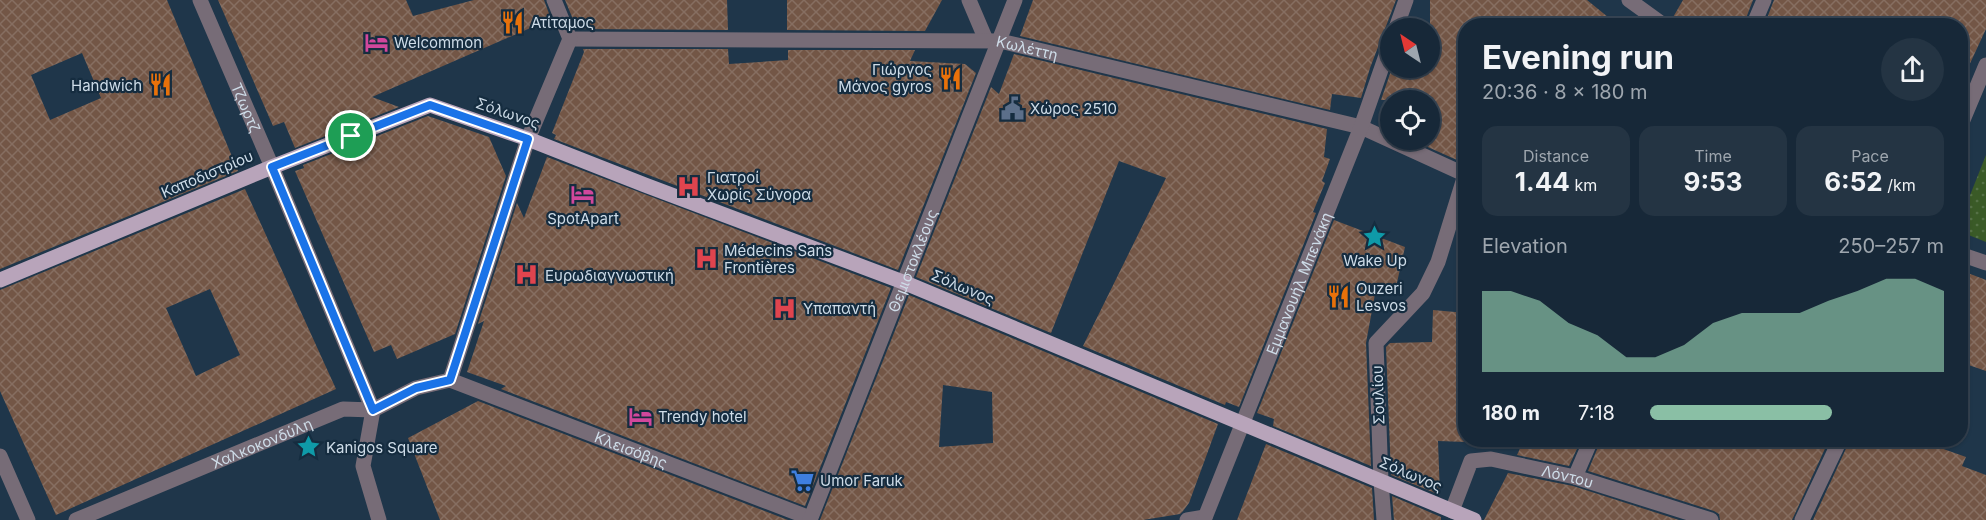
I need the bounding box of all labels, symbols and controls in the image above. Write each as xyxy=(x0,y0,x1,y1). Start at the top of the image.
restaurant icon: Ατίταμος xyxy=(500,9,526,35)
place label: Ατίταμος xyxy=(531,13,594,32)
north arrow xyxy=(1380,18,1440,78)
map controls xyxy=(1380,18,1440,150)
hotel icon: Welcommon xyxy=(363,29,389,55)
street label: Κωλέττη xyxy=(995,31,1060,64)
place label: Welcommon xyxy=(394,33,482,52)
text: Evening run xyxy=(1482,37,1674,77)
button: share xyxy=(1881,38,1944,101)
place label: Γιώργος Μάνος gyros xyxy=(838,60,932,96)
restaurant icon: Γιώργος Μάνος gyros xyxy=(937,65,963,91)
restaurant icon: Handwich xyxy=(147,72,173,98)
place label: Handwich xyxy=(71,76,142,95)
street label: Τζωρτζ xyxy=(227,80,265,135)
text: 20:36 · 8 × 180 m xyxy=(1482,80,1647,104)
button: locate xyxy=(1380,90,1440,150)
street label: Σόλωνος xyxy=(473,93,543,133)
public building icon: Χώρος 2510 xyxy=(999,95,1025,121)
place label: Χώρος 2510 xyxy=(1030,99,1117,118)
pin xyxy=(325,110,376,161)
icon: arrive xyxy=(334,119,367,152)
street label: Καποδιστρίου xyxy=(158,146,256,202)
text: Distance xyxy=(1523,146,1589,166)
text: Time xyxy=(1694,146,1732,166)
text: Pace xyxy=(1851,146,1889,166)
text: 1.44 xyxy=(1515,166,1570,197)
text: 9:53 xyxy=(1684,166,1742,197)
text: 6:52 xyxy=(1824,166,1883,197)
place label: Γιατροί Χωρίς Σύνορα xyxy=(707,168,811,204)
hospital icon: Γιατροί Χωρίς Σύνορα xyxy=(676,173,702,199)
text: km xyxy=(1570,175,1597,195)
text: /km xyxy=(1883,175,1916,195)
hotel icon: SpotApart xyxy=(570,181,596,207)
street label: Θεμιστοκλέους xyxy=(883,206,941,315)
place label: SpotApart xyxy=(547,209,619,228)
street label: Εμμανουήλ Μπενάκη xyxy=(1262,209,1336,357)
place icon: Wake Up xyxy=(1362,223,1388,249)
text: Elevation xyxy=(1482,234,1568,258)
text: 250–257 m xyxy=(1838,234,1944,258)
place label: Médecins Sans Frontières xyxy=(724,241,832,277)
hospital icon: Médecins Sans Frontières xyxy=(693,246,719,272)
place label: Wake Up xyxy=(1343,251,1407,270)
hospital icon: Ευρωδιαγνωστική xyxy=(514,262,540,288)
street label: Σόλωνος xyxy=(929,265,997,309)
place label: Ευρωδιαγνωστική xyxy=(545,266,674,285)
place label: Ouzeri Lesvos xyxy=(1356,279,1406,315)
restaurant icon: Ouzeri Lesvos xyxy=(1325,284,1351,310)
hospital icon: Υπαπαντή xyxy=(772,295,798,321)
place label: Υπαπαντή xyxy=(803,299,876,318)
street label: Σουλίου xyxy=(1367,365,1389,425)
text: 180 m xyxy=(1482,401,1540,425)
text: 7:18 xyxy=(1578,401,1615,425)
hotel icon: Trendy hotel xyxy=(627,403,653,429)
place label: Trendy hotel xyxy=(658,407,747,426)
street label: Χαλκοκονδύλη xyxy=(208,413,315,472)
street label: Κλεισόβης xyxy=(592,427,670,472)
place icon: Kanigos Square xyxy=(295,434,321,460)
place label: Kanigos Square xyxy=(326,438,438,457)
street label: Σόλωνος xyxy=(1377,452,1445,496)
street label: Λόντου xyxy=(1540,461,1596,492)
supermarket icon: Umor Faruk xyxy=(789,467,815,493)
place label: Umor Faruk xyxy=(820,471,904,490)

